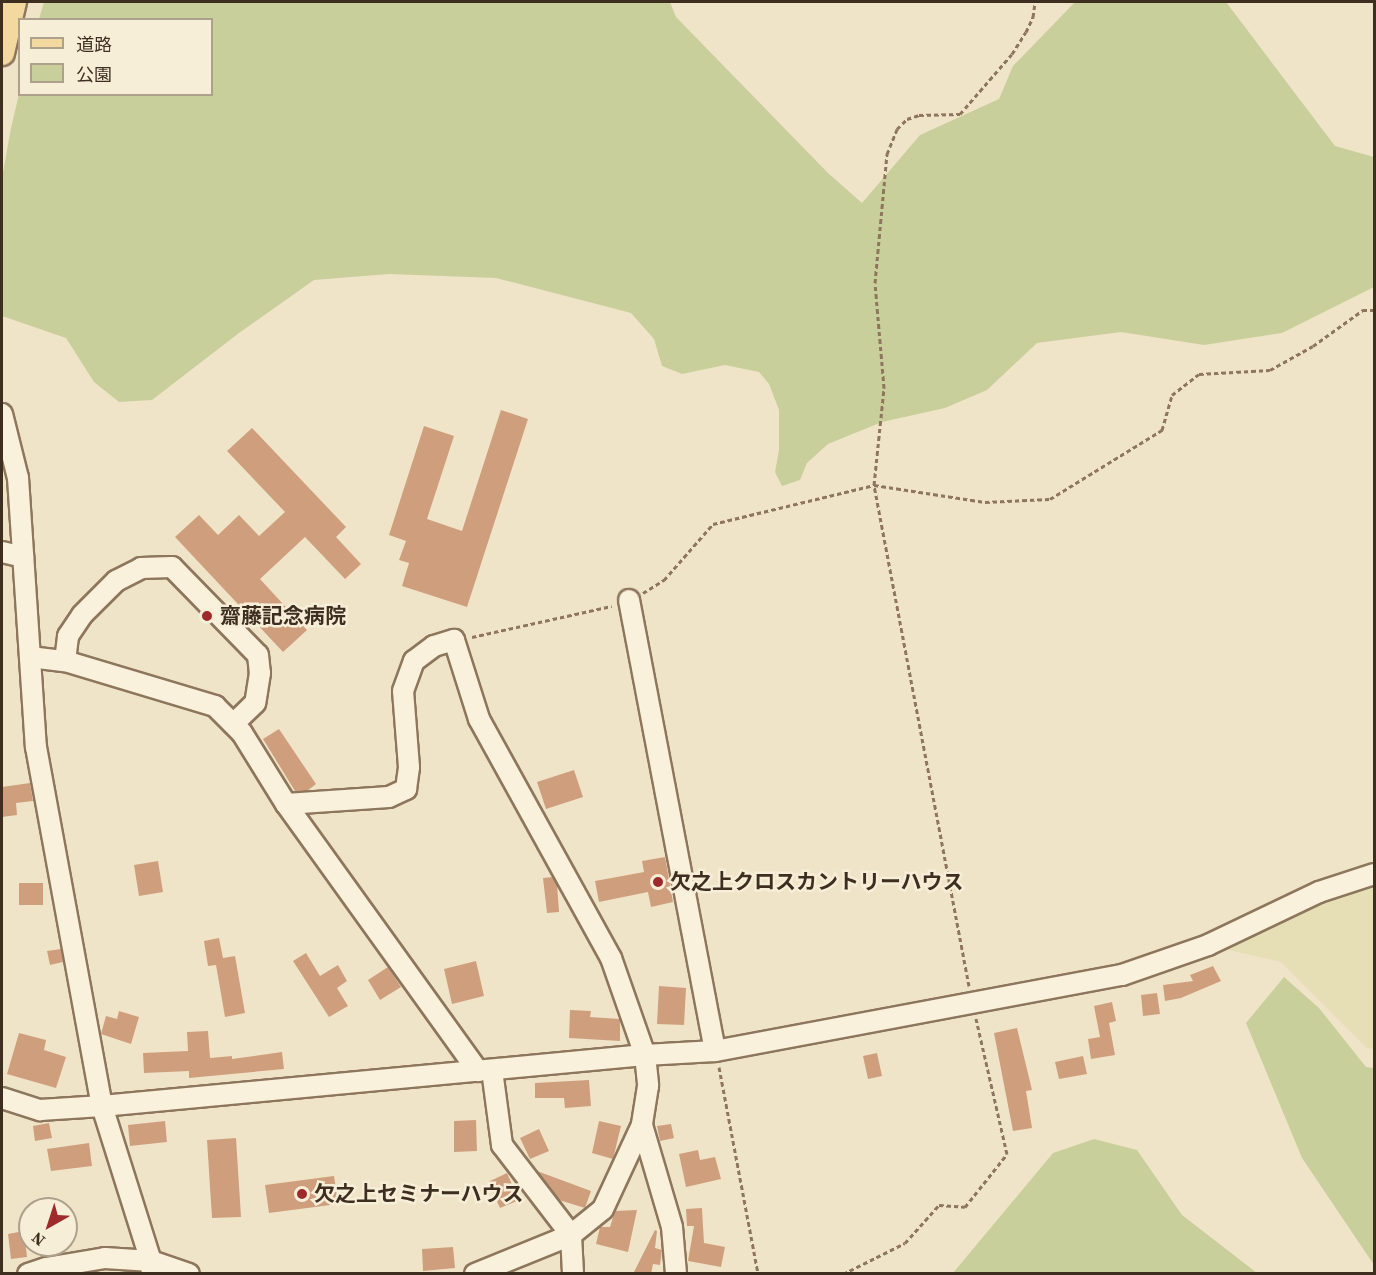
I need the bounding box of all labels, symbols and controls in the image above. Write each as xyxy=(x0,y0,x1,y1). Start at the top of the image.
legend xyxy=(18,18,213,96)
text: 道路 xyxy=(76,32,112,57)
text: 公園 xyxy=(76,62,112,87)
place label: 齋藤記念病院 xyxy=(220,603,346,629)
marker: 齋藤記念病院 xyxy=(198,607,216,625)
place label: 欠之上クロスカントリーハウス xyxy=(670,869,964,895)
marker: 欠之上クロスカントリーハウス xyxy=(651,875,665,889)
place label: 欠之上セミナーハウス xyxy=(314,1181,524,1207)
marker: 欠之上セミナーハウス xyxy=(295,1187,309,1201)
north arrow xyxy=(18,1197,78,1257)
text: N xyxy=(26,1227,49,1252)

